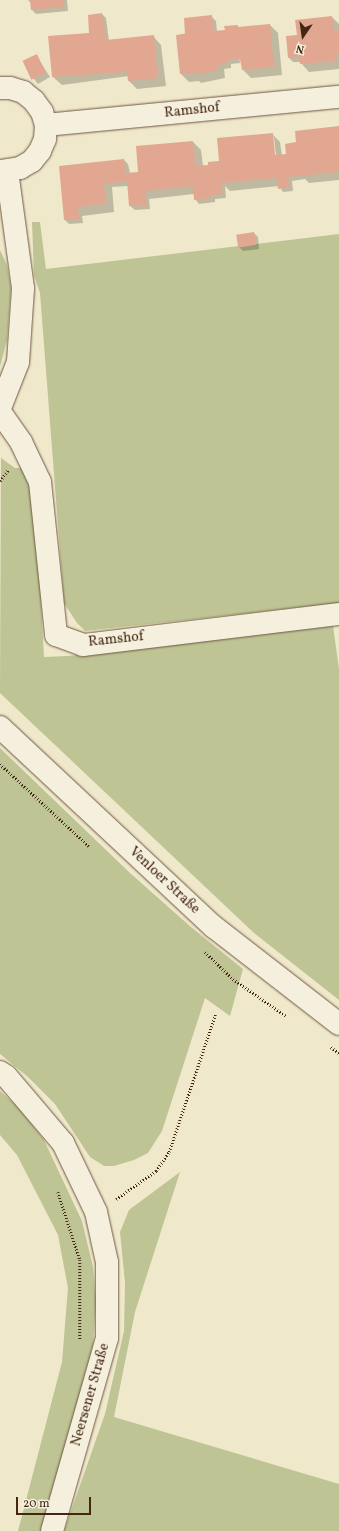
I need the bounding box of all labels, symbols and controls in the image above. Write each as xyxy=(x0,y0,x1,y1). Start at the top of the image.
north arrow xyxy=(283,16,323,56)
text: N xyxy=(295,40,306,56)
street label: Ramshof xyxy=(164,100,220,122)
street label: Ramshof xyxy=(88,629,144,651)
street label: Venloer Straße xyxy=(125,844,203,918)
street label: Neersener Straße xyxy=(68,1342,114,1448)
scale bar xyxy=(18,1489,93,1515)
text: 20 m xyxy=(23,1496,50,1512)

